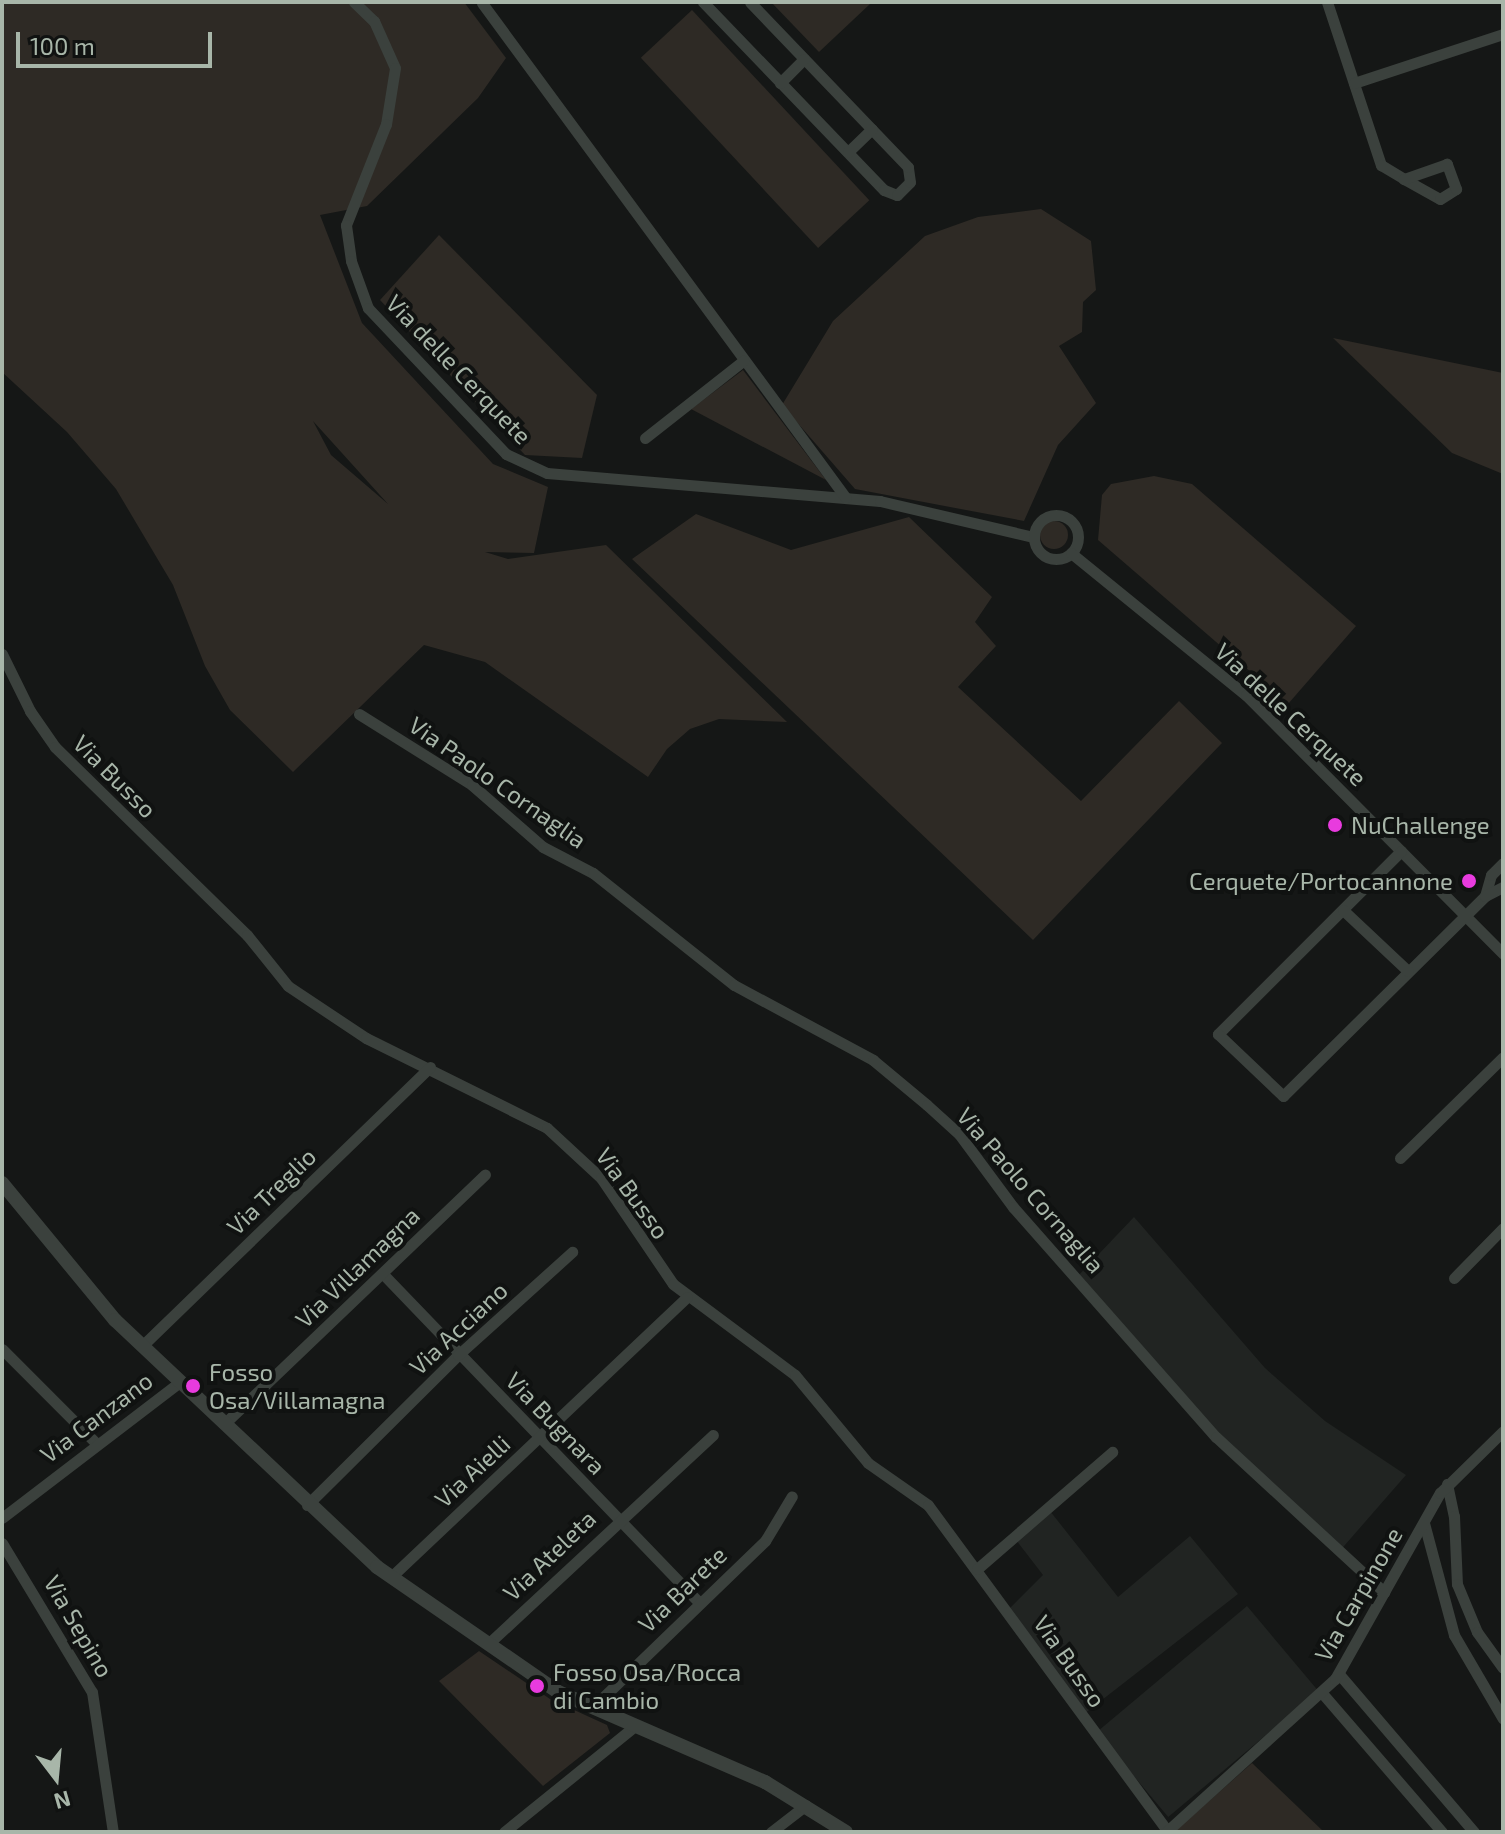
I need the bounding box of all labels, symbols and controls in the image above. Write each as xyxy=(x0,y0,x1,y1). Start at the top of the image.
scale bar xyxy=(20,16,216,66)
text: 100 m xyxy=(30,31,95,60)
street label: Via delle Cerquete xyxy=(380,288,538,450)
street label: Via delle Cerquete xyxy=(1209,636,1373,792)
street label: Via Paolo Cornaglia xyxy=(404,710,592,854)
street label: Via Busso xyxy=(67,728,163,824)
place label: NuChallenge xyxy=(1351,811,1490,839)
marker: NuChallenge xyxy=(1326,816,1344,834)
place label: Cerquete/Portocannone xyxy=(1189,867,1453,895)
marker: Cerquete/Portocannone xyxy=(1460,872,1478,890)
street label: Via Paolo Cornaglia xyxy=(951,1101,1111,1279)
street label: Via Treglio xyxy=(220,1141,322,1241)
street label: Via Busso xyxy=(590,1142,676,1244)
street label: Via Villamagna xyxy=(289,1200,425,1334)
street label: Via Acciano xyxy=(403,1275,513,1381)
place label: Fosso Osa/Villamagna xyxy=(209,1358,386,1414)
street label: Via Canzano xyxy=(34,1366,158,1468)
street label: Via Bugnara xyxy=(500,1366,612,1480)
marker: Fosso Osa/Villamagna xyxy=(184,1377,202,1395)
street label: Via Aielli xyxy=(428,1429,516,1513)
street label: Via Ateleta xyxy=(497,1504,601,1606)
street label: Via Carpinone xyxy=(1308,1522,1408,1666)
street label: Via Barete xyxy=(632,1540,732,1638)
street label: Via Sepino xyxy=(38,1570,120,1682)
street label: Via Busso xyxy=(1028,1609,1112,1713)
place label: Fosso Osa/Rocca di Cambio xyxy=(553,1658,741,1714)
marker: Fosso Osa/Rocca di Cambio xyxy=(528,1677,546,1695)
north arrow xyxy=(16,1738,96,1818)
text: N xyxy=(51,1786,74,1816)

